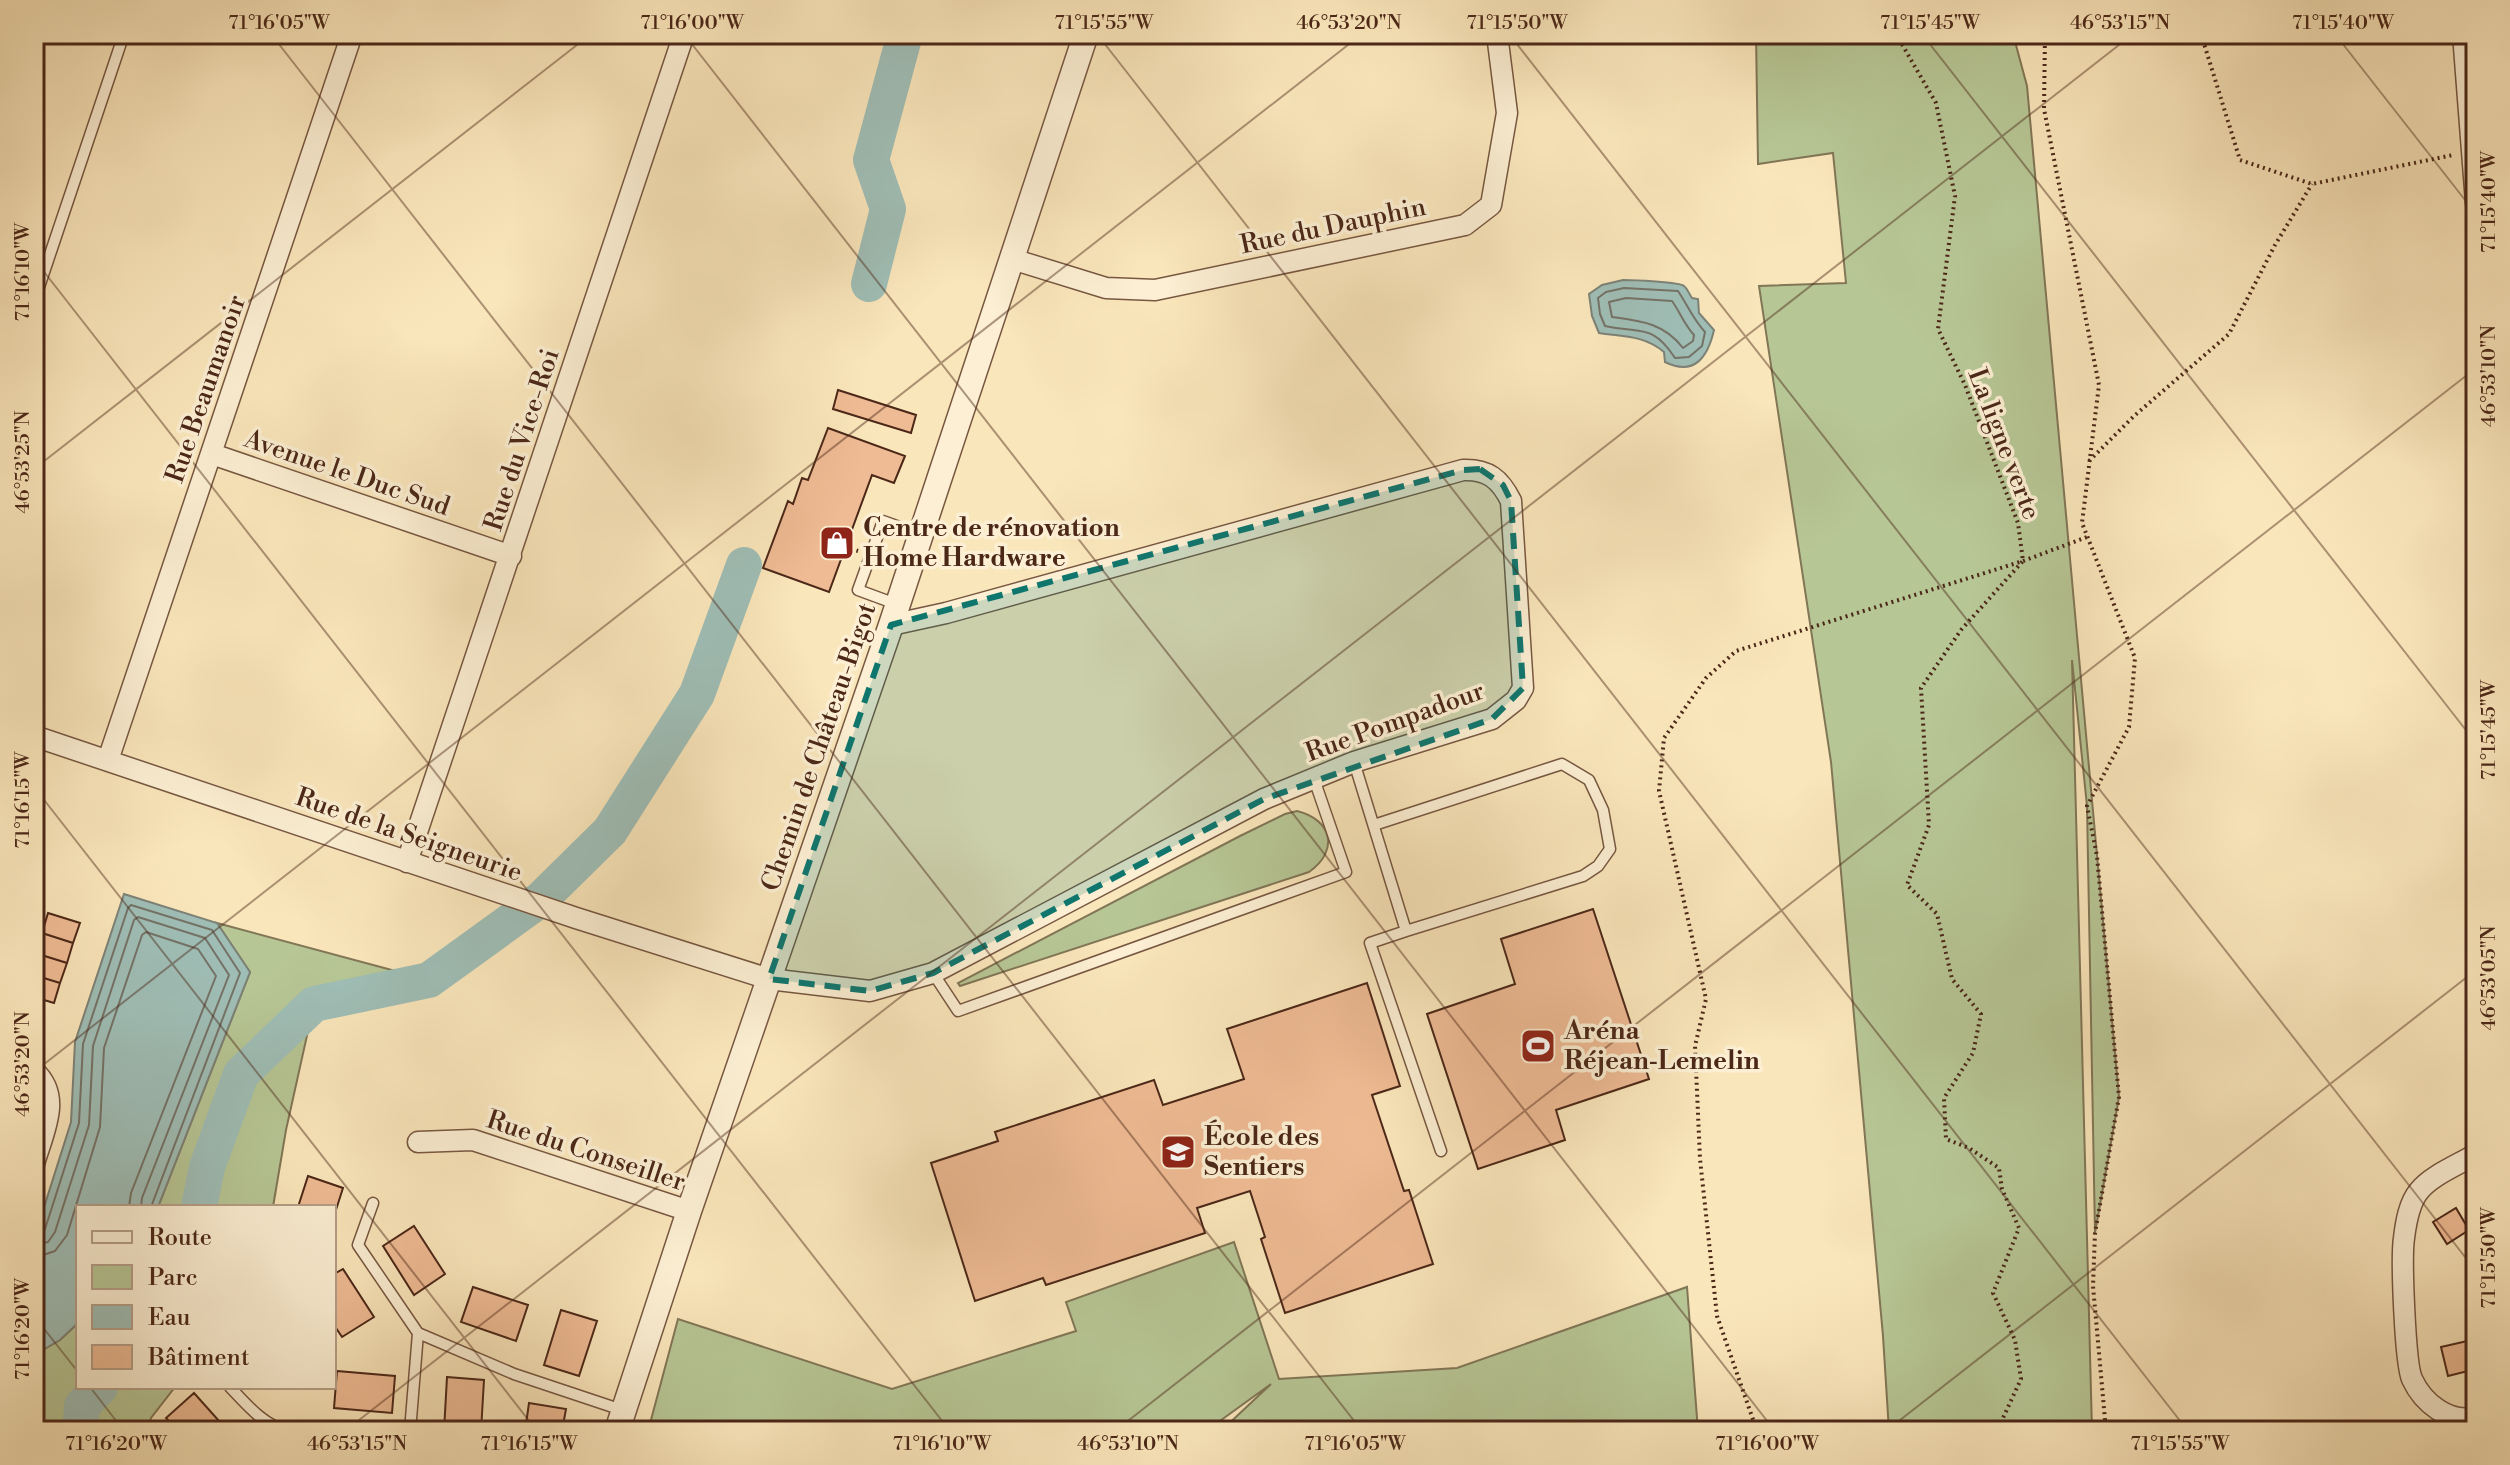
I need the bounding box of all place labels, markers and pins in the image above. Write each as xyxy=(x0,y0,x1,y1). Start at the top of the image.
place label: Centre de rénovation Home Hardware xyxy=(863,512,1120,574)
shop icon: Centre de rénovation Home Hardware xyxy=(818,524,856,562)
place label: Aréna Réjean‑Lemelin xyxy=(1563,1015,1760,1077)
sports icon: Aréna Réjean‑Lemelin xyxy=(1519,1027,1557,1065)
place label: École des Sentiers xyxy=(1204,1119,1319,1183)
school or university icon: École des Sentiers xyxy=(1159,1133,1197,1171)

